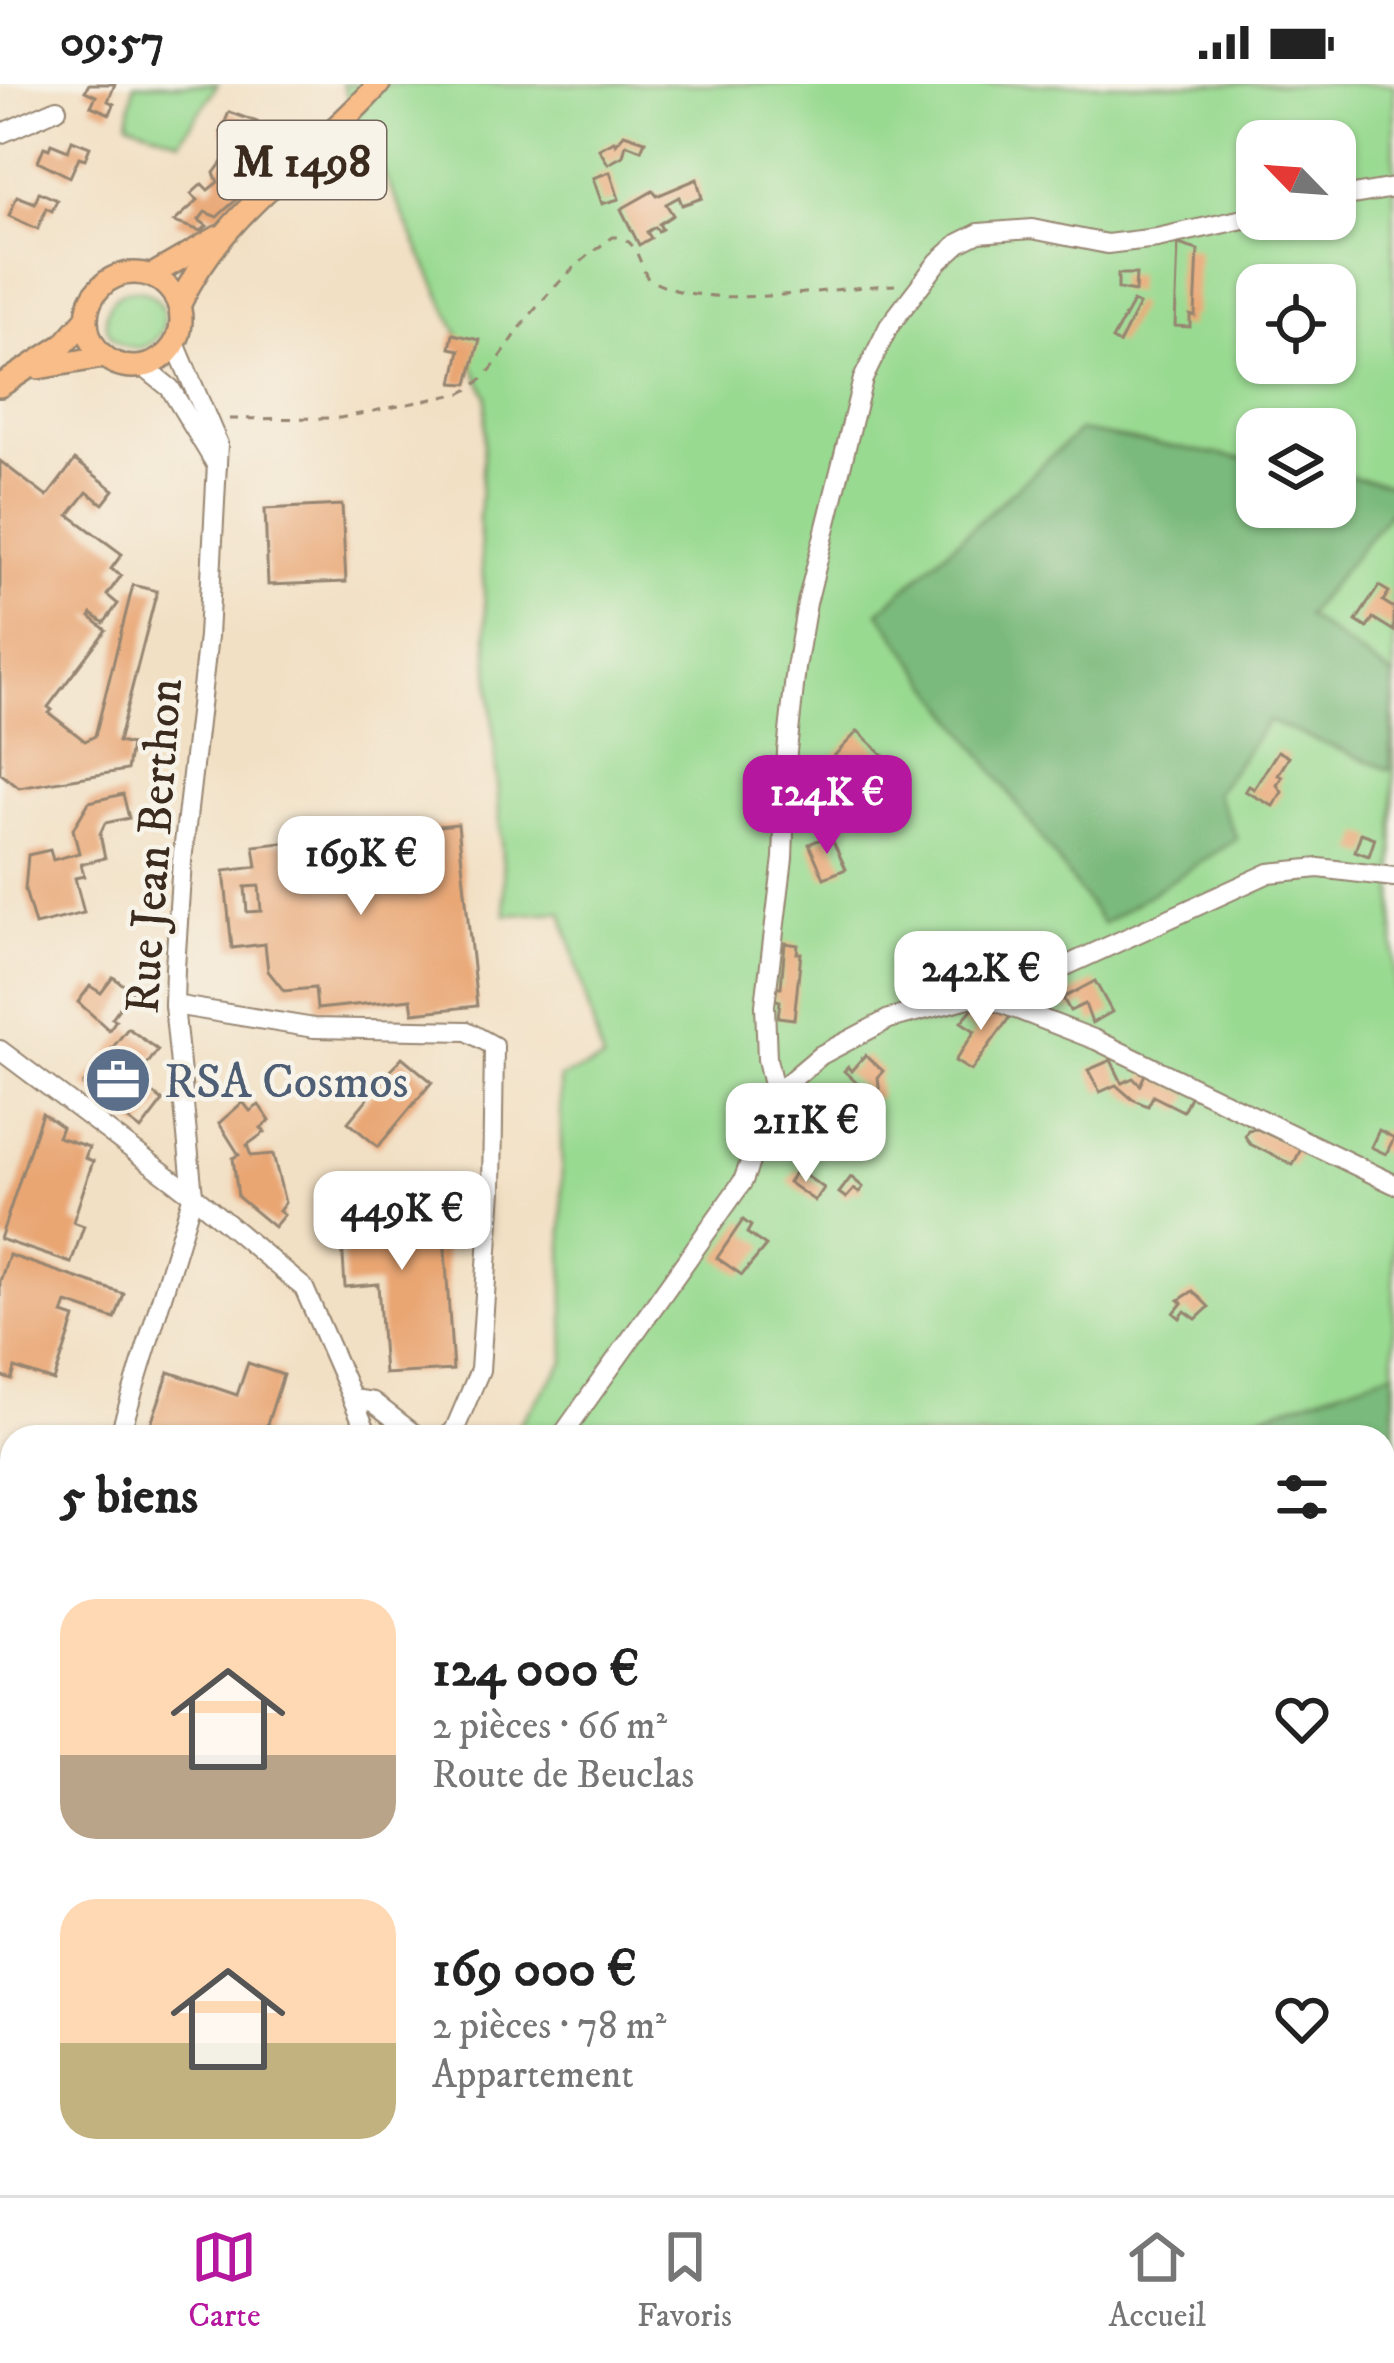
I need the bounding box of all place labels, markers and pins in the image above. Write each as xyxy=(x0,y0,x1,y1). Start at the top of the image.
pin: 124K € xyxy=(729,755,925,857)
pin: 169K € xyxy=(263,816,459,918)
pin: 242K € xyxy=(883,931,1079,1033)
office icon: RSA Cosmos xyxy=(83,1045,153,1115)
place label: RSA Cosmos xyxy=(164,1053,409,1113)
pin: 211K € xyxy=(708,1083,904,1185)
pin: 449K € xyxy=(304,1171,500,1273)

